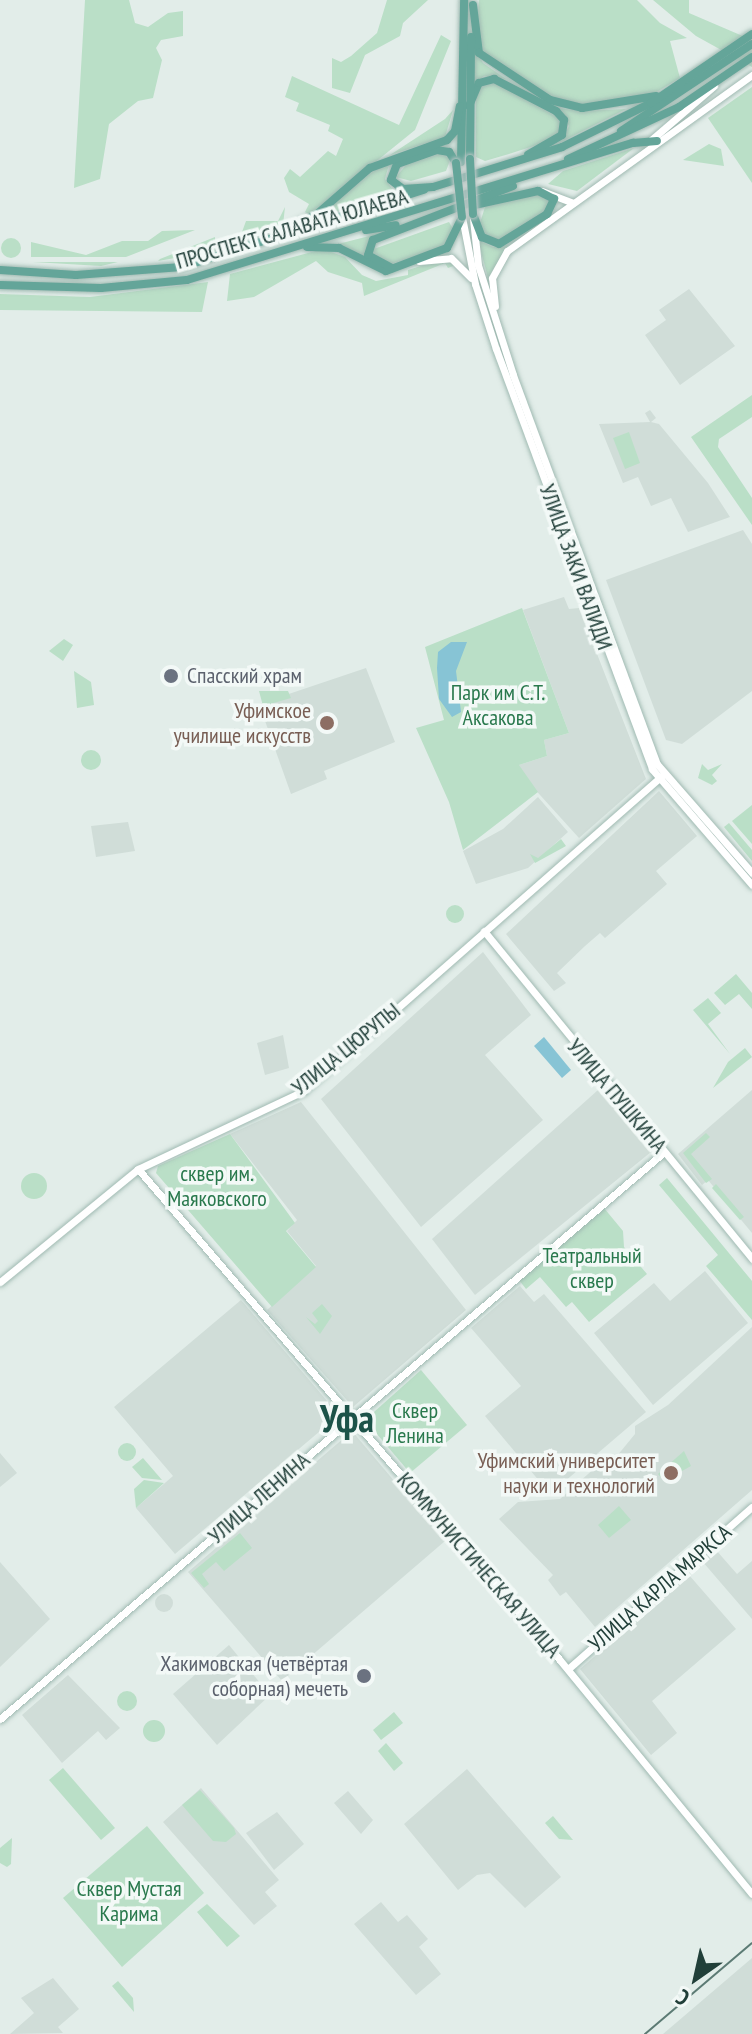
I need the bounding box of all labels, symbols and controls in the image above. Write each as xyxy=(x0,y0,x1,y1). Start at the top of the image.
street label: ПРОСПЕКТ САЛАВАТА ЮЛАЕВА xyxy=(172,183,412,275)
street label: УЛИЦА ЗАКИ ВАЛИДИ xyxy=(534,480,618,654)
place label: Спасский храм xyxy=(187,663,302,689)
marker: Спасский храм xyxy=(162,667,180,685)
park label: Парк им С.Т. Аксакова xyxy=(451,679,545,730)
place label: Уфимское училище искусств xyxy=(173,697,311,748)
marker: Уфимское училище искусств xyxy=(318,714,336,732)
street label: УЛИЦА ЦЮРУПЫ xyxy=(286,997,406,1101)
street label: УЛИЦА ПУШКИНА xyxy=(561,1033,673,1159)
park label: сквер им. Маяковского xyxy=(167,1160,267,1212)
park label: Театральный сквер xyxy=(542,1242,642,1294)
district label: Уфа xyxy=(320,1395,374,1441)
park label: Сквер Ленина xyxy=(386,1397,444,1448)
street label: УЛИЦА ЛЕНИНА xyxy=(203,1447,315,1549)
place label: Уфимский университет науки и технологий xyxy=(477,1447,655,1498)
marker: Уфимский университет науки и технологий xyxy=(662,1464,680,1482)
street label: КОММУНИСТИЧЕСКАЯ УЛИЦА xyxy=(391,1467,567,1663)
street label: УЛИЦА КАРЛА МАРКСА xyxy=(583,1518,737,1658)
place label: Хакимовская (четвёртая соборная) мечеть xyxy=(160,1650,348,1702)
marker: Хакимовская (четвёртая соборная) мечеть xyxy=(355,1667,373,1685)
park label: Сквер Мустая Карима xyxy=(77,1875,181,1926)
north arrow xyxy=(656,1938,736,2018)
text: С xyxy=(671,1983,695,2012)

